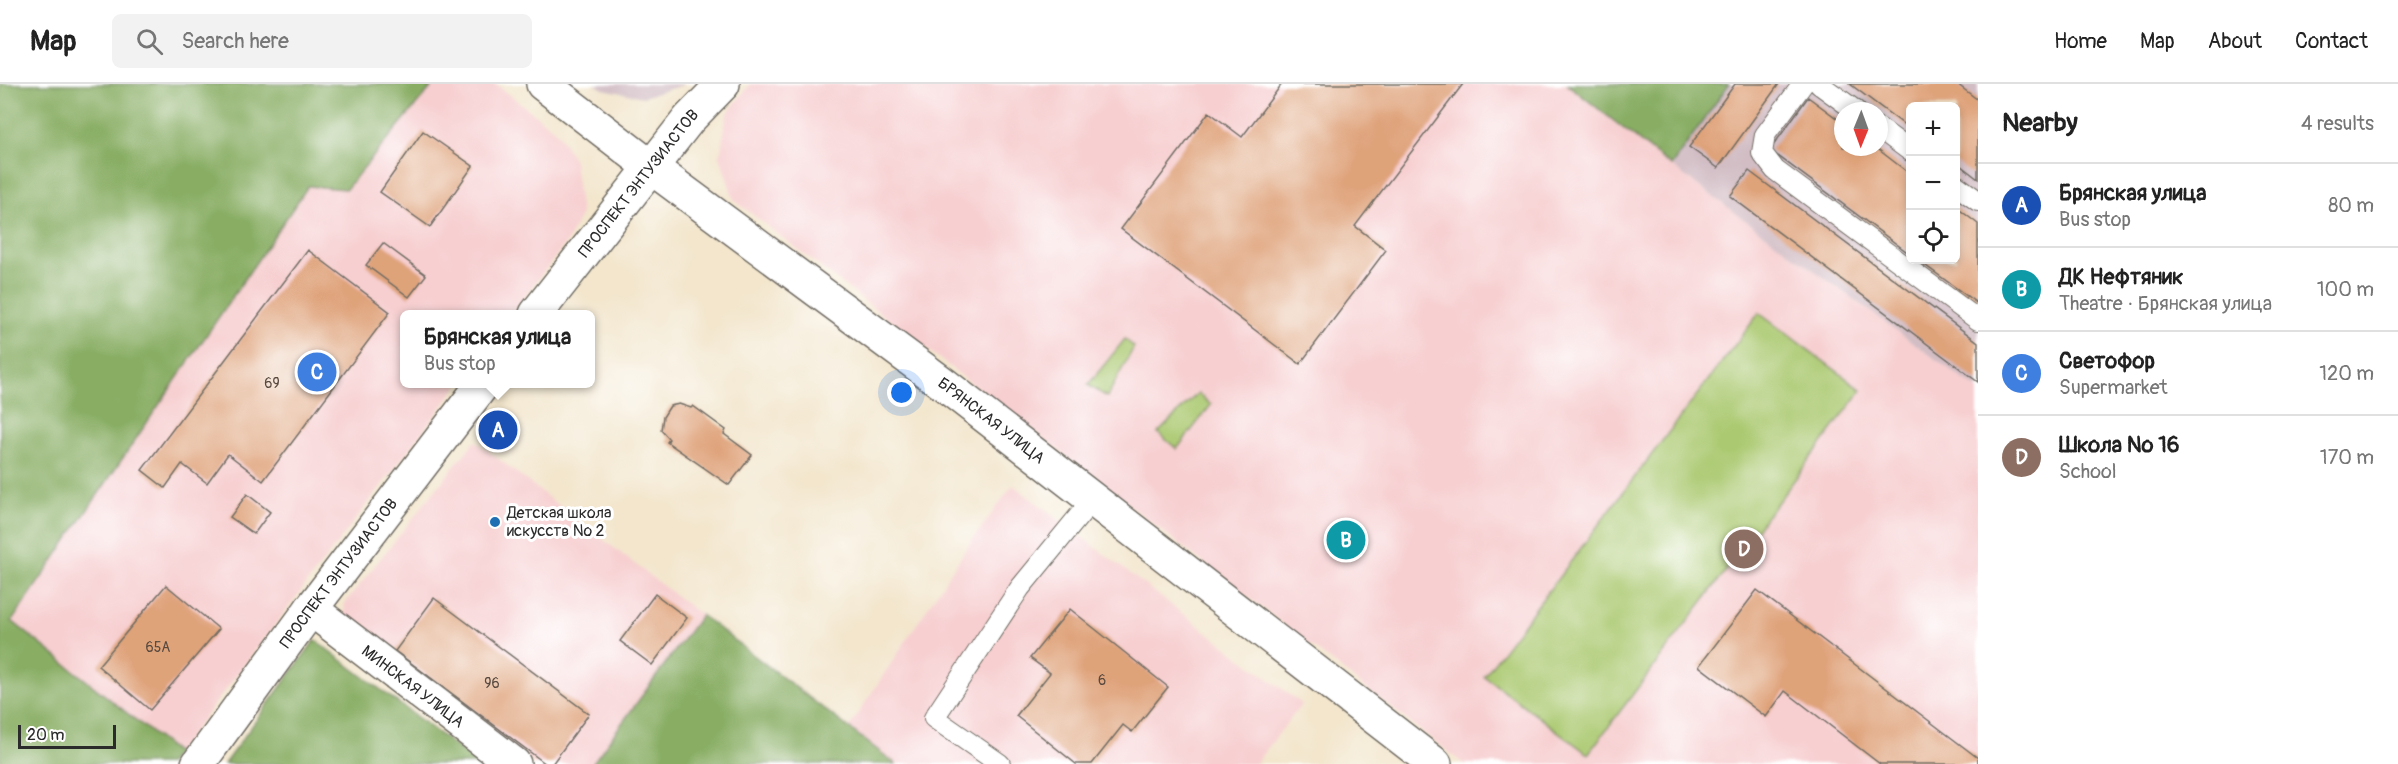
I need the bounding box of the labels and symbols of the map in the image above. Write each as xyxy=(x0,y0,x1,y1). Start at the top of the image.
north arrow xyxy=(1834,102,1888,156)
street label: ПРОСПЕКТ ЭНТУЗИАСТОВ xyxy=(574,105,703,262)
pin: C xyxy=(298,350,336,394)
street label: БРЯНСКАЯ УЛИЦА xyxy=(934,373,1049,468)
house number: 69 xyxy=(264,375,280,392)
your location xyxy=(887,378,916,407)
pin: A xyxy=(478,408,518,452)
street label: ПРОСПЕКТ ЭНТУЗИАСТОВ xyxy=(276,494,402,652)
place label: Детская школа искусств № 2 xyxy=(506,503,611,541)
marker: Детская школа искусств № 2 xyxy=(488,515,502,529)
pin: B xyxy=(1326,518,1366,562)
pin: D xyxy=(1724,526,1764,572)
house number: 65А xyxy=(146,639,170,656)
street label: МИНСКАЯ УЛИЦА xyxy=(357,641,468,732)
house number: 6 xyxy=(1098,672,1106,689)
house number: 96 xyxy=(484,675,500,692)
scale bar xyxy=(18,722,116,750)

